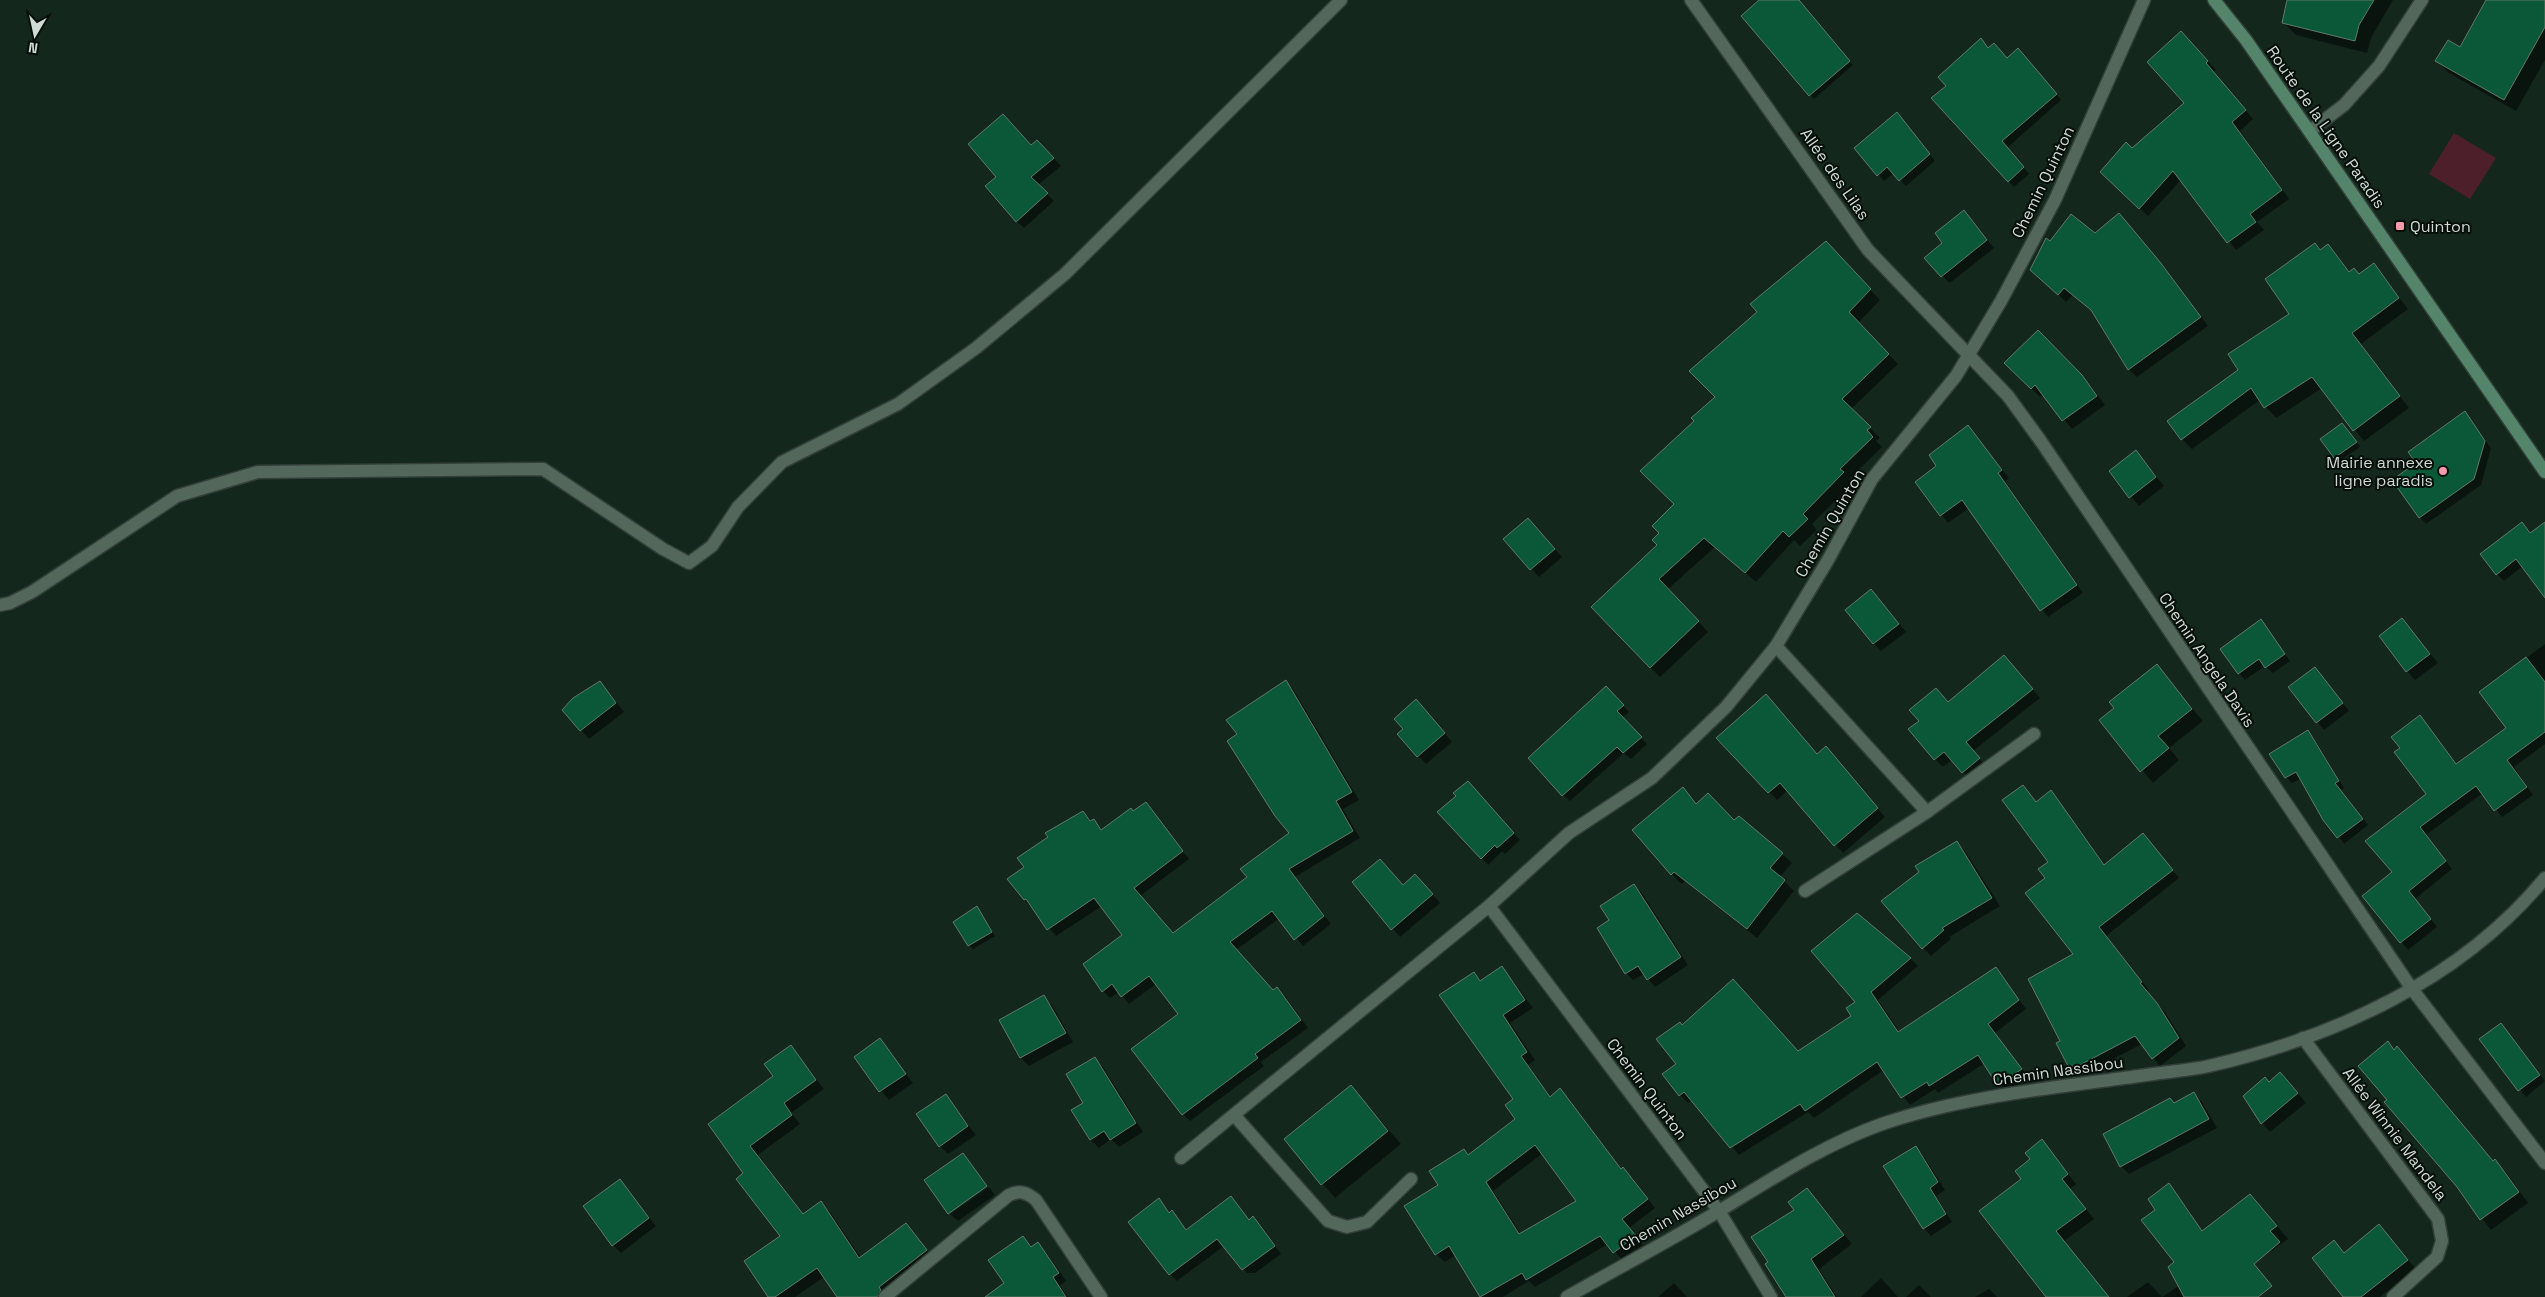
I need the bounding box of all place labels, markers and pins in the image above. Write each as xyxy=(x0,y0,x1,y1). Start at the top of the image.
place label: Quinton xyxy=(2410,216,2471,237)
marker: Quinton xyxy=(2394,220,2406,232)
place label: Mairie annexe ligne paradis xyxy=(2326,452,2433,491)
marker: Mairie annexe ligne paradis xyxy=(2437,465,2449,477)

